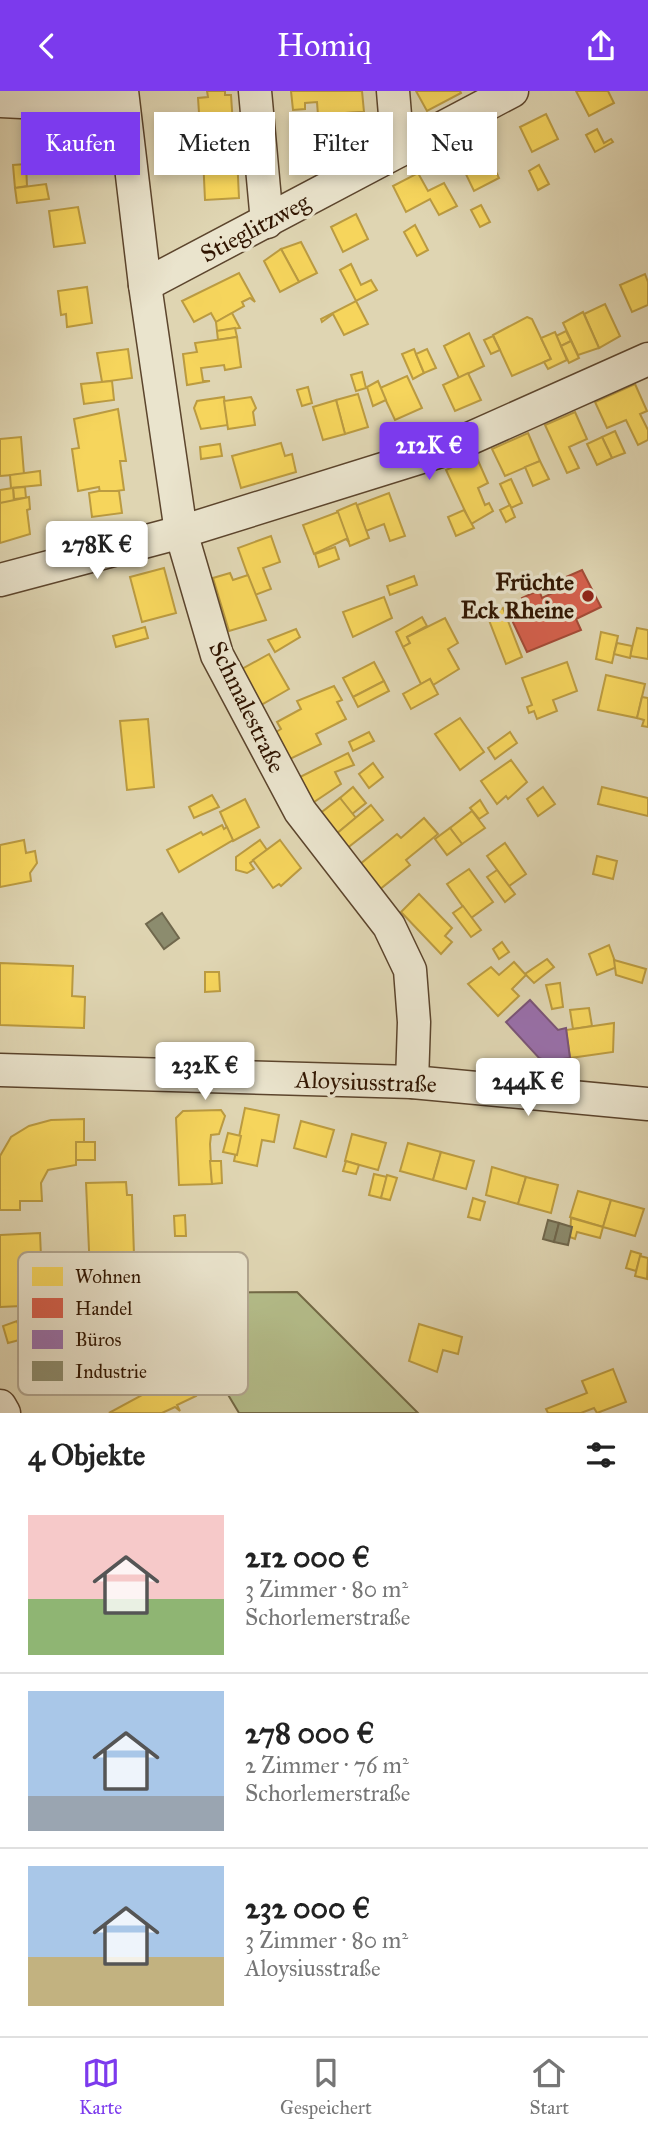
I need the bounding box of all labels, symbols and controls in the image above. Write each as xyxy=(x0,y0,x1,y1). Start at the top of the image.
text: Homiq xyxy=(277,26,371,65)
icon: back xyxy=(28,27,66,65)
icon: share xyxy=(582,27,620,65)
chip: Kaufen xyxy=(21,112,140,175)
chip: Mieten xyxy=(154,112,275,175)
chip: Filter xyxy=(289,112,393,175)
chip: Neu xyxy=(407,112,497,175)
street label: Stieglitzweg xyxy=(195,186,315,269)
pin: 212K € xyxy=(372,423,486,482)
text: 212K € xyxy=(396,431,463,459)
pin: 278K € xyxy=(40,521,154,581)
text: 278K € xyxy=(62,530,132,558)
place label: Früchte Eck Rheine xyxy=(461,567,574,625)
marker: Früchte Eck Rheine xyxy=(580,588,596,604)
street label: Schmalestraße xyxy=(202,636,292,778)
pin: 232K € xyxy=(148,1042,262,1102)
text: 232K € xyxy=(171,1051,239,1079)
pin: 244K € xyxy=(471,1059,585,1118)
street label: Aloysiusstraße xyxy=(294,1065,437,1099)
text: 244K € xyxy=(492,1067,564,1095)
legend xyxy=(18,1252,248,1395)
text: Wohnen xyxy=(75,1265,141,1288)
text: Handel xyxy=(75,1297,133,1320)
text: Büros xyxy=(75,1328,121,1351)
text: Industrie xyxy=(75,1360,147,1383)
icon: filters xyxy=(582,1436,620,1474)
text: 4 Objekte xyxy=(28,1437,145,1473)
text: 212 000 € xyxy=(245,1539,370,1575)
icon: home xyxy=(84,1543,168,1627)
text: 3 Zimmer · 80 m² xyxy=(245,1575,408,1603)
text: Schorlemerstraße xyxy=(245,1603,410,1631)
text: 278 000 € xyxy=(245,1715,374,1751)
icon: home xyxy=(84,1719,168,1803)
text: 2 Zimmer · 76 m² xyxy=(245,1751,409,1779)
text: Schorlemerstraße xyxy=(245,1779,410,1807)
text: 232 000 € xyxy=(245,1890,370,1926)
icon: home xyxy=(84,1894,168,1978)
text: 3 Zimmer · 80 m² xyxy=(245,1926,408,1954)
text: Aloysiusstraße xyxy=(245,1954,381,1982)
tab: Karte xyxy=(79,2054,122,2119)
tab: Gespeichert xyxy=(280,2054,372,2119)
tab: Start xyxy=(530,2054,569,2119)

